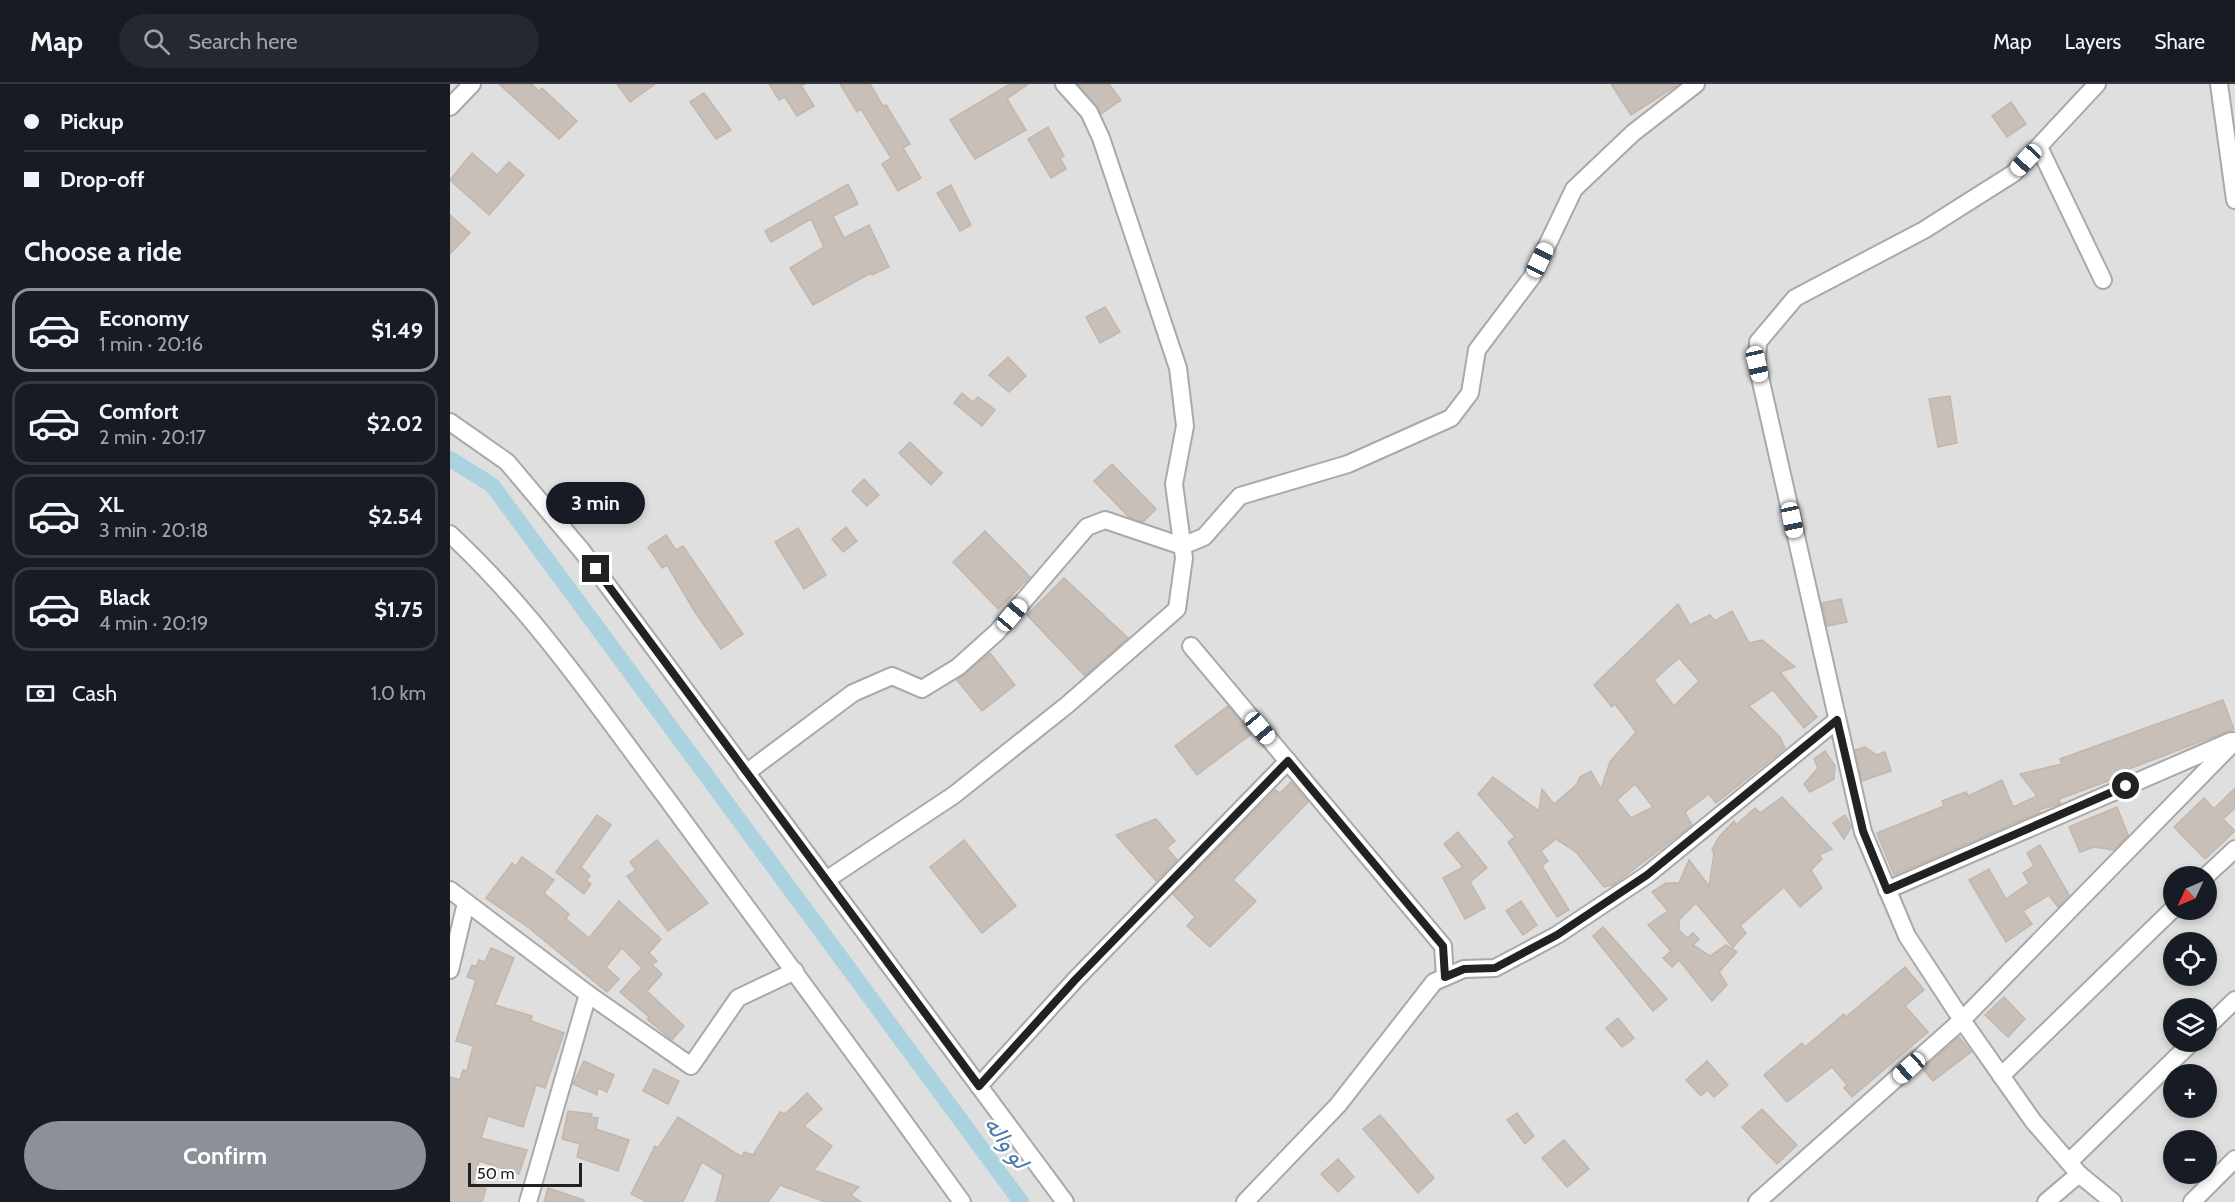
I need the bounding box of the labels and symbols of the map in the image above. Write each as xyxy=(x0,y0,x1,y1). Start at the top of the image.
car xyxy=(2007,141,2045,179)
car xyxy=(1524,240,1556,280)
car xyxy=(1744,344,1770,384)
callout: 3 min xyxy=(546,482,645,524)
car xyxy=(1779,501,1805,539)
route end xyxy=(582,555,609,582)
car xyxy=(994,595,1030,635)
car xyxy=(1242,708,1278,748)
route start xyxy=(2112,772,2139,799)
north arrow xyxy=(2163,866,2217,920)
car xyxy=(1890,1049,1928,1087)
water label: لو واله xyxy=(977,1110,1038,1177)
scale bar xyxy=(468,1160,582,1188)

